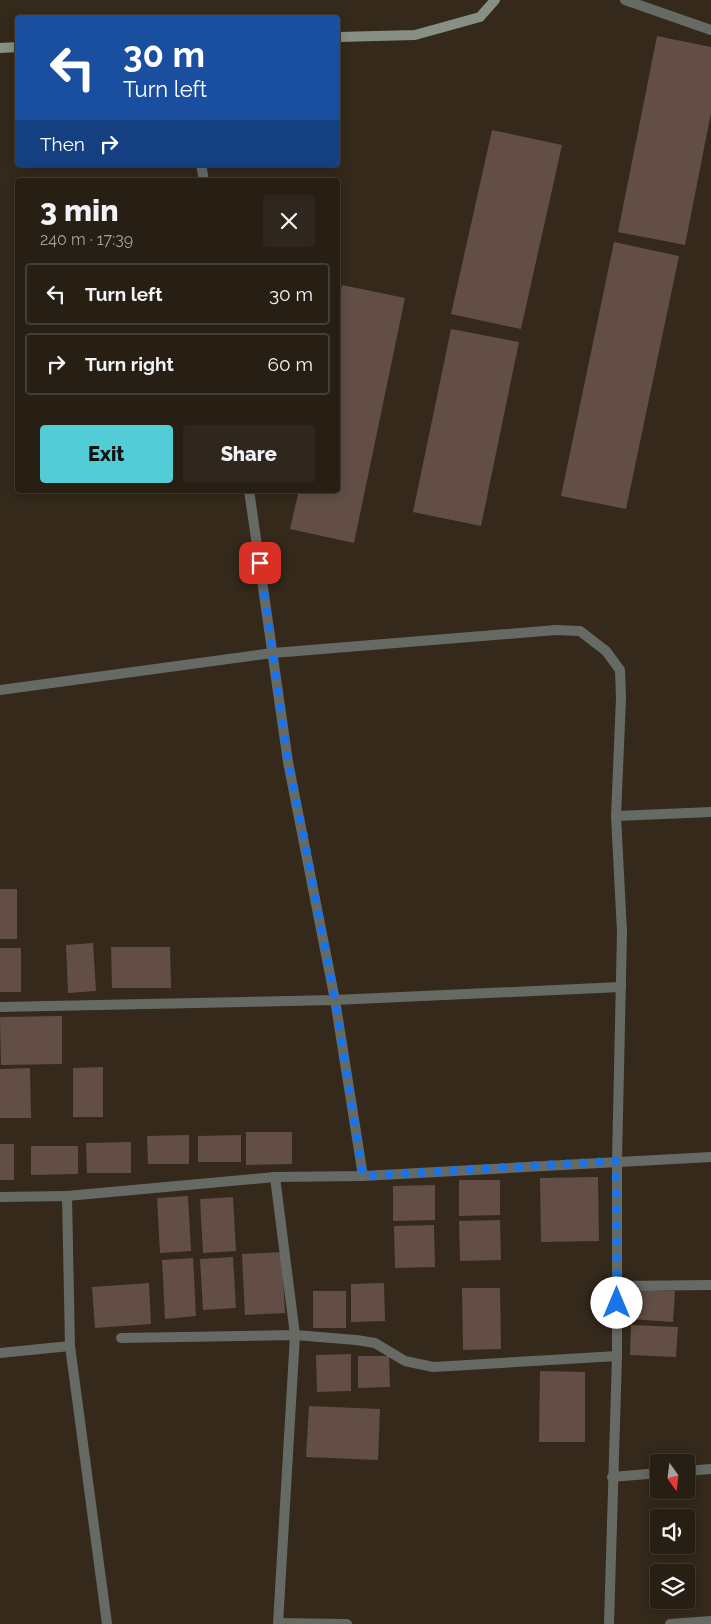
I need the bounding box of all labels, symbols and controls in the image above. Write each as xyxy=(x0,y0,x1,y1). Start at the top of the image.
text: 30 m xyxy=(123,34,205,75)
icon: left xyxy=(40,35,105,100)
text: Turn left xyxy=(123,76,207,102)
icon: right xyxy=(95,130,123,158)
text: Then xyxy=(40,133,85,155)
text: 3 min xyxy=(40,193,119,228)
button: close xyxy=(263,195,315,247)
text: 240 m · 17:39 xyxy=(40,230,133,249)
icon: left xyxy=(42,280,70,308)
text: Turn left xyxy=(85,283,162,305)
text: 30 m xyxy=(269,283,313,305)
icon: right xyxy=(42,350,70,378)
text: Turn right xyxy=(85,353,174,375)
text: 60 m xyxy=(268,353,313,375)
button: Exit xyxy=(40,425,173,483)
button: Share xyxy=(183,425,315,483)
pin xyxy=(239,542,281,584)
icon: arrive xyxy=(246,549,274,577)
position arrow xyxy=(590,1276,642,1328)
north arrow xyxy=(650,1454,695,1499)
map controls xyxy=(650,1454,695,1609)
button: sound xyxy=(650,1509,695,1554)
button: layers xyxy=(650,1564,695,1609)

